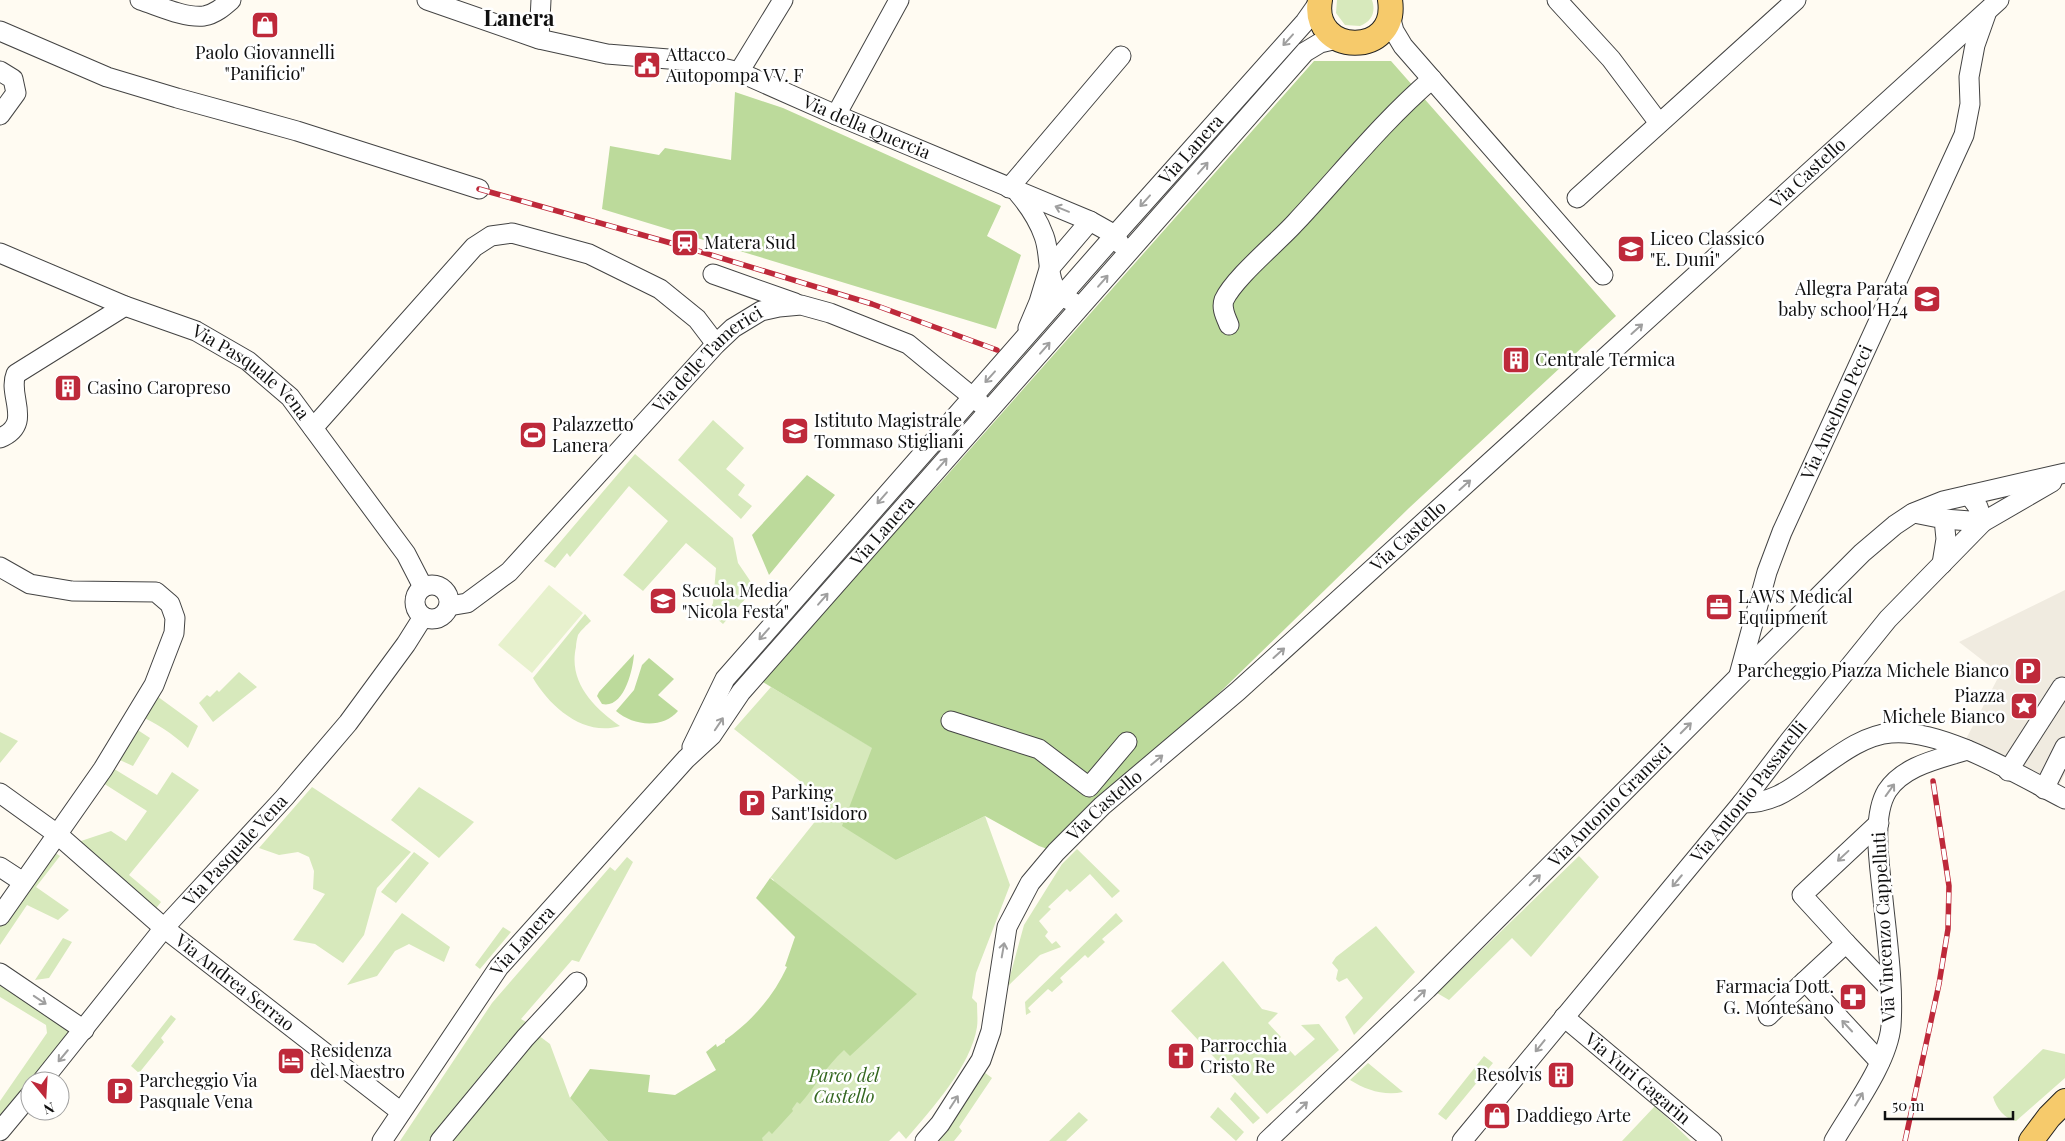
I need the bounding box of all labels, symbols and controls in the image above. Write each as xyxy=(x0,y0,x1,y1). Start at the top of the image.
district label: Lanera xyxy=(484,2,555,32)
shop icon: Paolo Giovannelli "Panificio" xyxy=(250,10,280,40)
one-way arrow xyxy=(1283,34,1294,47)
place label: Paolo Giovannelli "Panificio" xyxy=(195,40,335,85)
place label: Attacco Autopompa VV. F xyxy=(665,42,804,87)
public building icon: Attacco Autopompa VV. F xyxy=(632,50,662,80)
street label: Via della Quercia xyxy=(799,89,934,164)
street label: Via Lanera xyxy=(1152,109,1228,190)
street label: Via Castello xyxy=(1764,132,1851,214)
one-way arrow xyxy=(1197,162,1208,175)
one-way arrow xyxy=(1140,194,1151,207)
one-way arrow xyxy=(1055,204,1070,213)
place label: Liceo Classico "E. Duni" xyxy=(1650,226,1765,271)
station icon: Matera Sud xyxy=(670,228,700,258)
place label: Matera Sud xyxy=(704,230,796,254)
school or university icon: Liceo Classico "E. Duni" xyxy=(1616,234,1646,264)
one-way arrow xyxy=(1097,275,1108,288)
place label: Allegra Parata baby school H24 xyxy=(1778,276,1908,321)
school or university icon: Allegra Parata baby school H24 xyxy=(1912,284,1942,314)
street label: Via delle Tamerici xyxy=(646,300,767,418)
street label: Via Pasquale Vena xyxy=(187,318,316,424)
one-way arrow xyxy=(1630,323,1643,335)
one-way arrow xyxy=(1039,341,1050,354)
street label: Via Anselmo Pecci xyxy=(1794,341,1877,484)
building icon: Centrale Termica xyxy=(1501,345,1531,375)
place label: Centrale Termica xyxy=(1535,347,1675,371)
one-way arrow xyxy=(985,371,996,384)
building icon: Casino Caropreso xyxy=(53,373,83,403)
place label: Casino Caropreso xyxy=(87,375,231,399)
place label: Istituto Magistrale Tommaso Stigliani xyxy=(814,408,964,453)
place label: Palazzetto Lanera xyxy=(552,412,634,457)
school or university icon: Istituto Magistrale Tommaso Stigliani xyxy=(780,416,810,446)
sports icon: Palazzetto Lanera xyxy=(518,420,548,450)
one-way arrow xyxy=(936,458,947,471)
one-way arrow xyxy=(1458,479,1471,491)
street label: Via Lanera xyxy=(844,490,919,571)
one-way arrow xyxy=(876,492,888,505)
street label: Via Castello xyxy=(1364,495,1451,577)
place label: Scuola Media "Nicola Festa" xyxy=(682,578,789,623)
place label: LAWS Medical Equipment xyxy=(1738,584,1853,629)
school or university icon: Scuola Media "Nicola Festa" xyxy=(648,586,678,616)
office icon: LAWS Medical Equipment xyxy=(1704,592,1734,622)
one-way arrow xyxy=(817,593,828,606)
one-way arrow xyxy=(759,627,770,640)
one-way arrow xyxy=(1273,647,1286,659)
parking icon: Parcheggio Piazza Michele Bianco xyxy=(2013,656,2043,686)
place label: Parcheggio Piazza Michele Bianco xyxy=(1737,658,2009,682)
place label: Piazza Michele Bianco xyxy=(1882,683,2005,728)
place icon: Piazza Michele Bianco xyxy=(2009,691,2039,721)
street label: Via Antonio Passarelli xyxy=(1684,715,1812,868)
one-way arrow xyxy=(714,718,724,732)
one-way arrow xyxy=(1680,722,1692,734)
street label: Via Antonio Gramsci xyxy=(1542,738,1676,872)
one-way arrow xyxy=(1150,754,1163,765)
street label: Via Castello xyxy=(1060,764,1147,846)
place label: Parking Sant'Isidoro xyxy=(771,780,868,825)
one-way arrow xyxy=(1885,784,1896,797)
parking icon: Parking Sant'Isidoro xyxy=(737,788,767,818)
street label: Via Pasquale Vena xyxy=(177,789,292,911)
street label: Via Vincenzo Cappelluti xyxy=(1866,831,1900,1024)
one-way arrow xyxy=(1837,850,1850,862)
one-way arrow xyxy=(1672,874,1683,887)
one-way arrow xyxy=(1528,875,1540,887)
street label: Via Lanera xyxy=(483,900,559,980)
street label: Via Andrea Serrao xyxy=(170,927,300,1036)
one-way arrow xyxy=(999,942,1009,958)
place label: Farmacia Dott. G. Montesano xyxy=(1715,974,1834,1019)
pharmacy icon: Farmacia Dott. G. Montesano xyxy=(1838,982,1868,1012)
one-way arrow xyxy=(1413,989,1426,1001)
one-way arrow xyxy=(33,995,47,1005)
one-way arrow xyxy=(1841,1020,1853,1033)
street label: Via Yuri Gagarin xyxy=(1580,1026,1696,1129)
place label: Parrocchia Cristo Re xyxy=(1200,1033,1287,1078)
place label: Residenza del Maestro xyxy=(310,1038,405,1083)
one-way arrow xyxy=(1535,1039,1546,1052)
church icon: Parrocchia Cristo Re xyxy=(1166,1041,1196,1071)
hotel icon: Residenza del Maestro xyxy=(276,1046,306,1076)
one-way arrow xyxy=(58,1049,69,1062)
building icon: Resolvis xyxy=(1546,1060,1576,1090)
place label: Resolvis xyxy=(1476,1062,1542,1086)
park label: Parco del Castello xyxy=(808,1063,880,1108)
place label: Parcheggio Via Pasquale Vena xyxy=(139,1068,258,1113)
north arrow xyxy=(20,1071,70,1121)
parking icon: Parcheggio Via Pasquale Vena xyxy=(105,1076,135,1106)
scale bar xyxy=(1885,1088,2012,1120)
one-way arrow xyxy=(1854,1092,1864,1107)
one-way arrow xyxy=(949,1095,959,1109)
text: 50 m xyxy=(1892,1095,1925,1115)
text: N xyxy=(41,1098,57,1119)
one-way arrow xyxy=(1296,1101,1308,1113)
shop icon: Daddiego Arte xyxy=(1482,1101,1512,1131)
place label: Daddiego Arte xyxy=(1516,1103,1631,1127)

